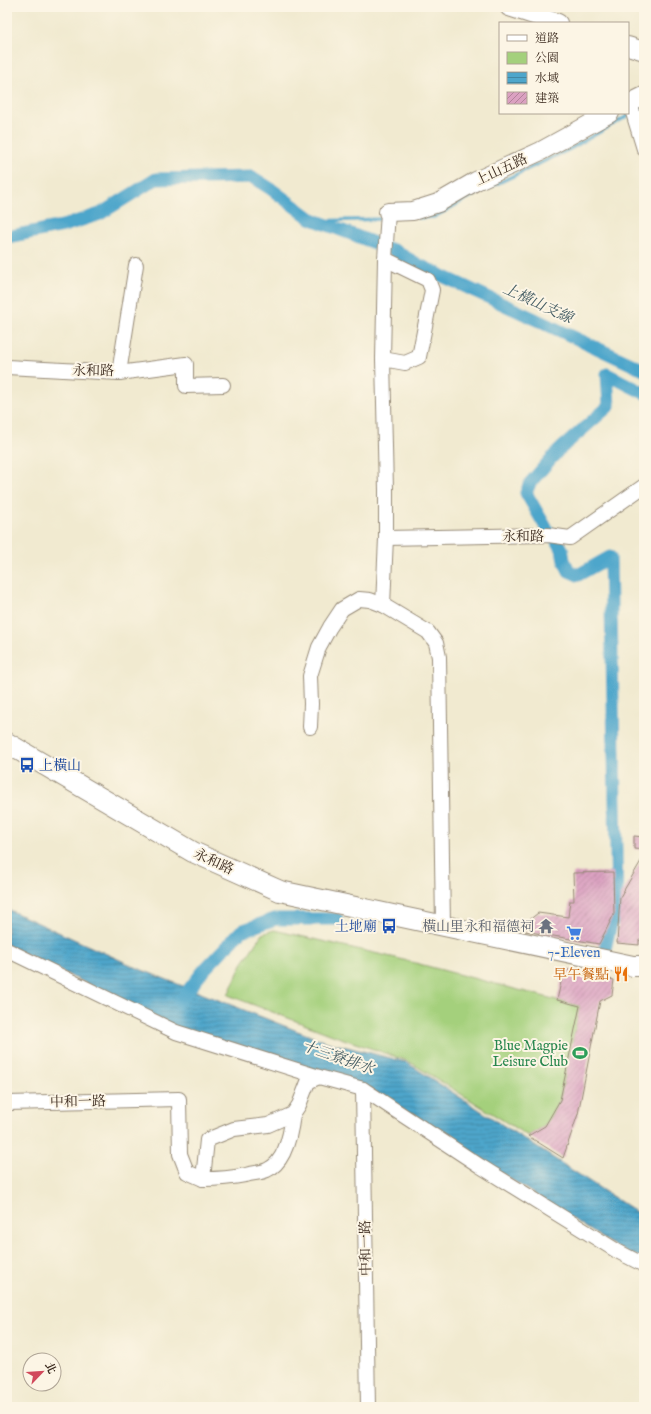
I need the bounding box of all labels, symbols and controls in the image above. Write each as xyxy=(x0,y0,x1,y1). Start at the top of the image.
legend xyxy=(499,22,629,114)
text: 道路 xyxy=(535,31,559,46)
text: 公園 xyxy=(535,51,559,66)
text: 水域 xyxy=(535,71,559,86)
text: 建築 xyxy=(535,91,559,106)
street label: 上山五路 xyxy=(472,150,531,190)
water label: 上橫山支線 xyxy=(500,279,578,329)
street label: 永和路 xyxy=(72,362,114,380)
street label: 永和路 xyxy=(502,528,544,546)
bus stop icon: 上橫山 xyxy=(18,756,36,774)
place label: 上橫山 xyxy=(39,757,81,775)
street label: 永和路 xyxy=(191,845,236,879)
bus stop icon: 土地廟 xyxy=(380,917,398,935)
temple icon: 橫山里永和福德祠 xyxy=(537,917,555,935)
place label: 土地廟 xyxy=(335,918,377,936)
place label: 橫山里永和福德祠 xyxy=(422,918,534,936)
supermarket icon: 7-Eleven xyxy=(565,924,583,942)
place label: 7-Eleven xyxy=(548,944,601,962)
restaurant icon: 早午餐點 xyxy=(612,965,630,983)
place label: 早午餐點 xyxy=(553,966,609,984)
water label: 十三寮排水 xyxy=(299,1036,378,1079)
place label: Blue Magpie Leisure Club xyxy=(492,1037,569,1071)
sports icon: Blue Magpie Leisure Club xyxy=(571,1044,589,1062)
street label: 中和一路 xyxy=(50,1093,106,1111)
street label: 中和一路 xyxy=(357,1220,375,1276)
north arrow xyxy=(22,1352,62,1392)
text: 北 xyxy=(41,1360,59,1376)

